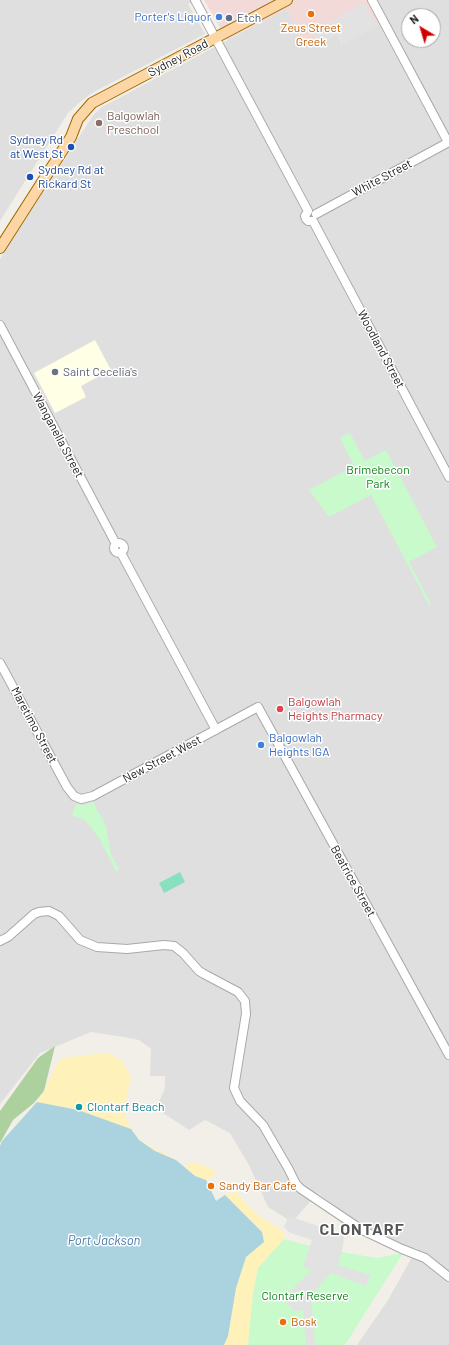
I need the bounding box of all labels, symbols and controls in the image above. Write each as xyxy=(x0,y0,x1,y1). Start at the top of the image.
north arrow xyxy=(401,8,441,48)
marker: Zeus Street Greek xyxy=(306,9,316,19)
place label: Porter's Liquor xyxy=(134,10,211,24)
place label: Etch xyxy=(237,11,261,25)
marker: Porter's Liquor xyxy=(214,12,224,22)
text: N xyxy=(407,12,421,26)
marker: Etch xyxy=(224,13,234,23)
place label: Zeus Street Greek xyxy=(281,21,341,49)
street label: Sydney Road xyxy=(145,36,211,80)
place label: Balgowlah Preschool xyxy=(107,109,160,137)
marker: Balgowlah Preschool xyxy=(94,118,104,128)
place label: Sydney Rd at West St xyxy=(10,133,63,161)
marker: Sydney Rd at West St xyxy=(66,142,76,152)
street label: White Street xyxy=(350,156,414,200)
place label: Sydney Rd at Rickard St xyxy=(38,163,104,191)
marker: Sydney Rd at Rickard St xyxy=(25,172,35,182)
street label: Woodland Street xyxy=(354,307,408,391)
place label: Saint Cecelia's xyxy=(63,365,137,379)
marker: Saint Cecelia's xyxy=(50,367,60,377)
street label: Wanganella Street xyxy=(29,390,87,480)
park label: Brimebecon Park xyxy=(346,463,410,491)
street label: Maretimo Street xyxy=(8,684,60,766)
place label: Balgowlah Heights Pharmacy xyxy=(288,695,383,723)
marker: Balgowlah Heights Pharmacy xyxy=(275,704,285,714)
place label: Balgowlah Heights IGA xyxy=(269,731,329,759)
street label: New Street West xyxy=(120,732,204,786)
marker: Balgowlah Heights IGA xyxy=(256,740,266,750)
street label: Beatrice Street xyxy=(327,843,379,919)
place label: Clontarf Beach xyxy=(87,1100,164,1114)
marker: Clontarf Beach xyxy=(74,1102,84,1112)
place label: Sandy Bar Cafe xyxy=(219,1179,297,1193)
marker: Sandy Bar Cafe xyxy=(206,1181,216,1191)
district label: CLONTARF xyxy=(319,1220,405,1240)
water label: Port Jackson xyxy=(68,1233,140,1249)
park label: Clontarf Reserve xyxy=(261,1289,349,1303)
place label: Bosk xyxy=(291,1315,317,1329)
marker: Bosk xyxy=(278,1317,288,1327)

